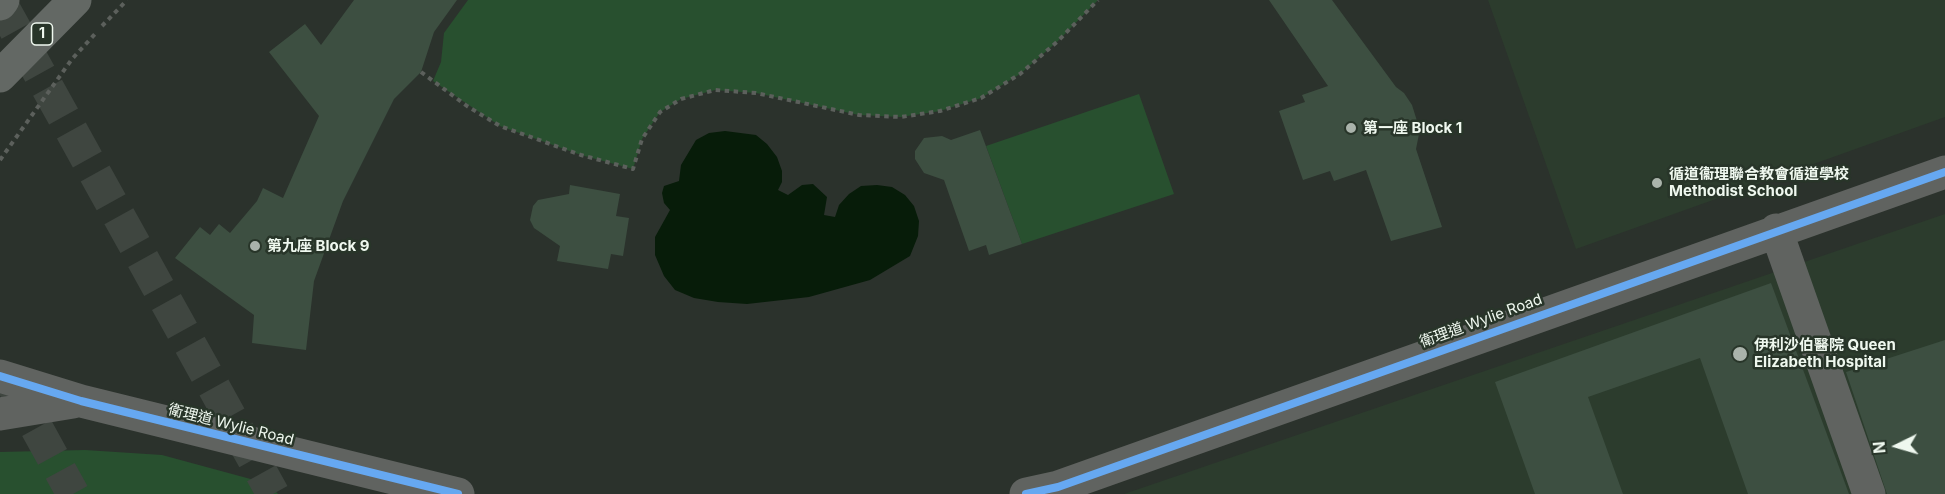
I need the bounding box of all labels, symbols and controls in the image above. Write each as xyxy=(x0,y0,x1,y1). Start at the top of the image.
road number: 1 xyxy=(32,23,52,45)
place label: 第一座 Block 1 xyxy=(1363,119,1462,137)
marker: 第一座 Block 1 xyxy=(1344,121,1358,135)
place label: 循道衞理聯合教會循道學校 Methodist School xyxy=(1669,165,1849,200)
marker: 循道衞理聯合教會循道學校 Methodist School xyxy=(1650,176,1664,190)
place label: 第九座 Block 9 xyxy=(267,237,370,255)
marker: 第九座 Block 9 xyxy=(248,239,262,253)
street label: 衛理道 Wylie Road xyxy=(1417,290,1545,352)
place label: 伊利沙伯醫院 Queen Elizabeth Hospital xyxy=(1754,336,1896,371)
marker: 伊利沙伯醫院 Queen Elizabeth Hospital xyxy=(1731,345,1749,363)
street label: 衛理道 Wylie Road xyxy=(166,401,296,449)
north arrow xyxy=(1867,416,1927,476)
text: N xyxy=(1869,441,1890,455)

